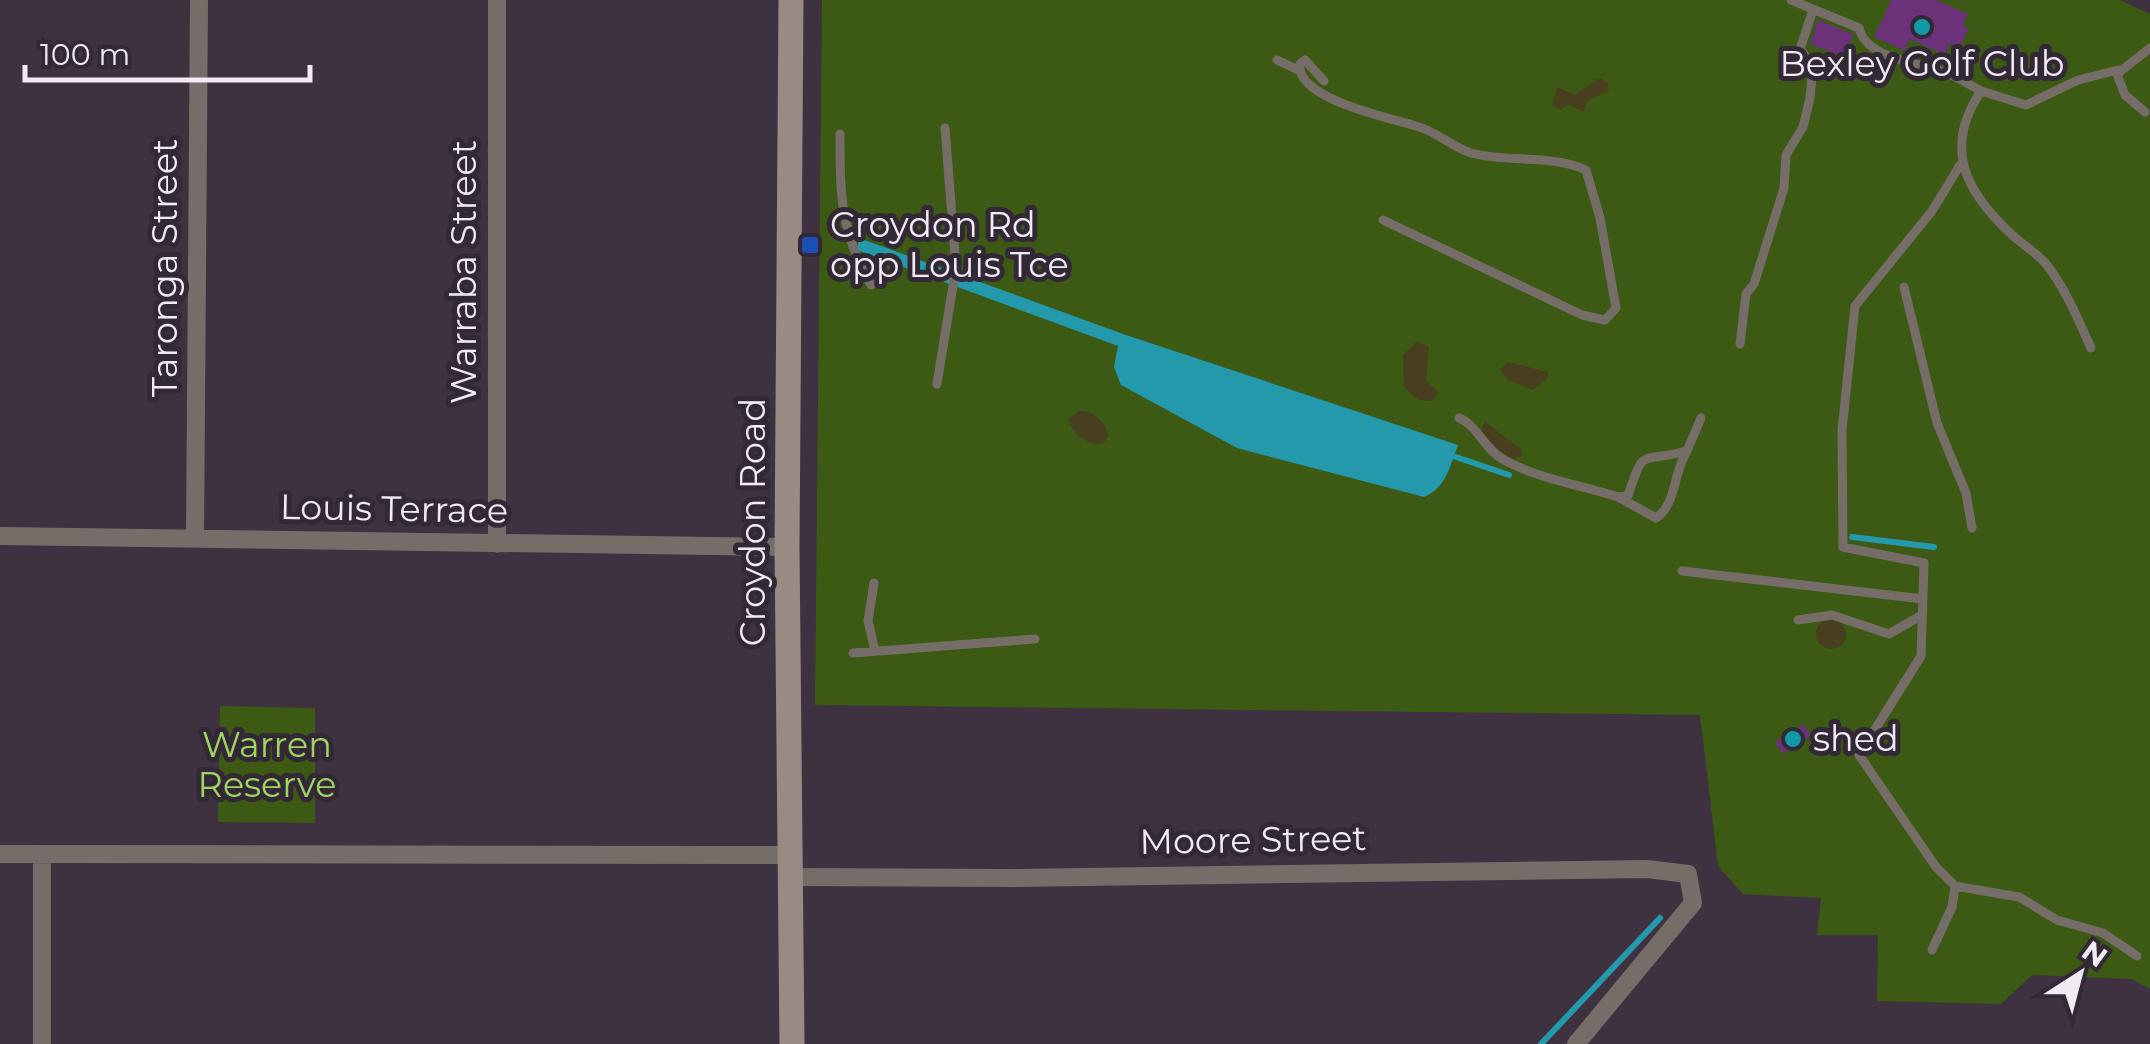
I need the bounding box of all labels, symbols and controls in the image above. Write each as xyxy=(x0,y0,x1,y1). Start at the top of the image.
marker: Bexley Golf Club xyxy=(1911,16,1933,38)
scale bar xyxy=(25,20,310,82)
text: 100 m xyxy=(40,36,130,73)
place label: Bexley Golf Club xyxy=(1779,42,2065,85)
street label: Taronga Street xyxy=(143,139,186,397)
street label: Warraba Street xyxy=(442,140,485,404)
place label: Croydon Rd opp Louis Tce xyxy=(830,203,1069,286)
marker: Croydon Rd opp Louis Tce xyxy=(799,234,821,256)
street label: Croydon Road xyxy=(731,398,774,646)
street label: Louis Terrace xyxy=(279,485,509,532)
place label: shed xyxy=(1813,717,1899,760)
park label: Warren Reserve xyxy=(198,723,336,806)
marker: shed xyxy=(1782,728,1804,750)
street label: Moore Street xyxy=(1139,816,1367,863)
north arrow xyxy=(2030,924,2130,1024)
text: N xyxy=(2076,933,2114,974)

